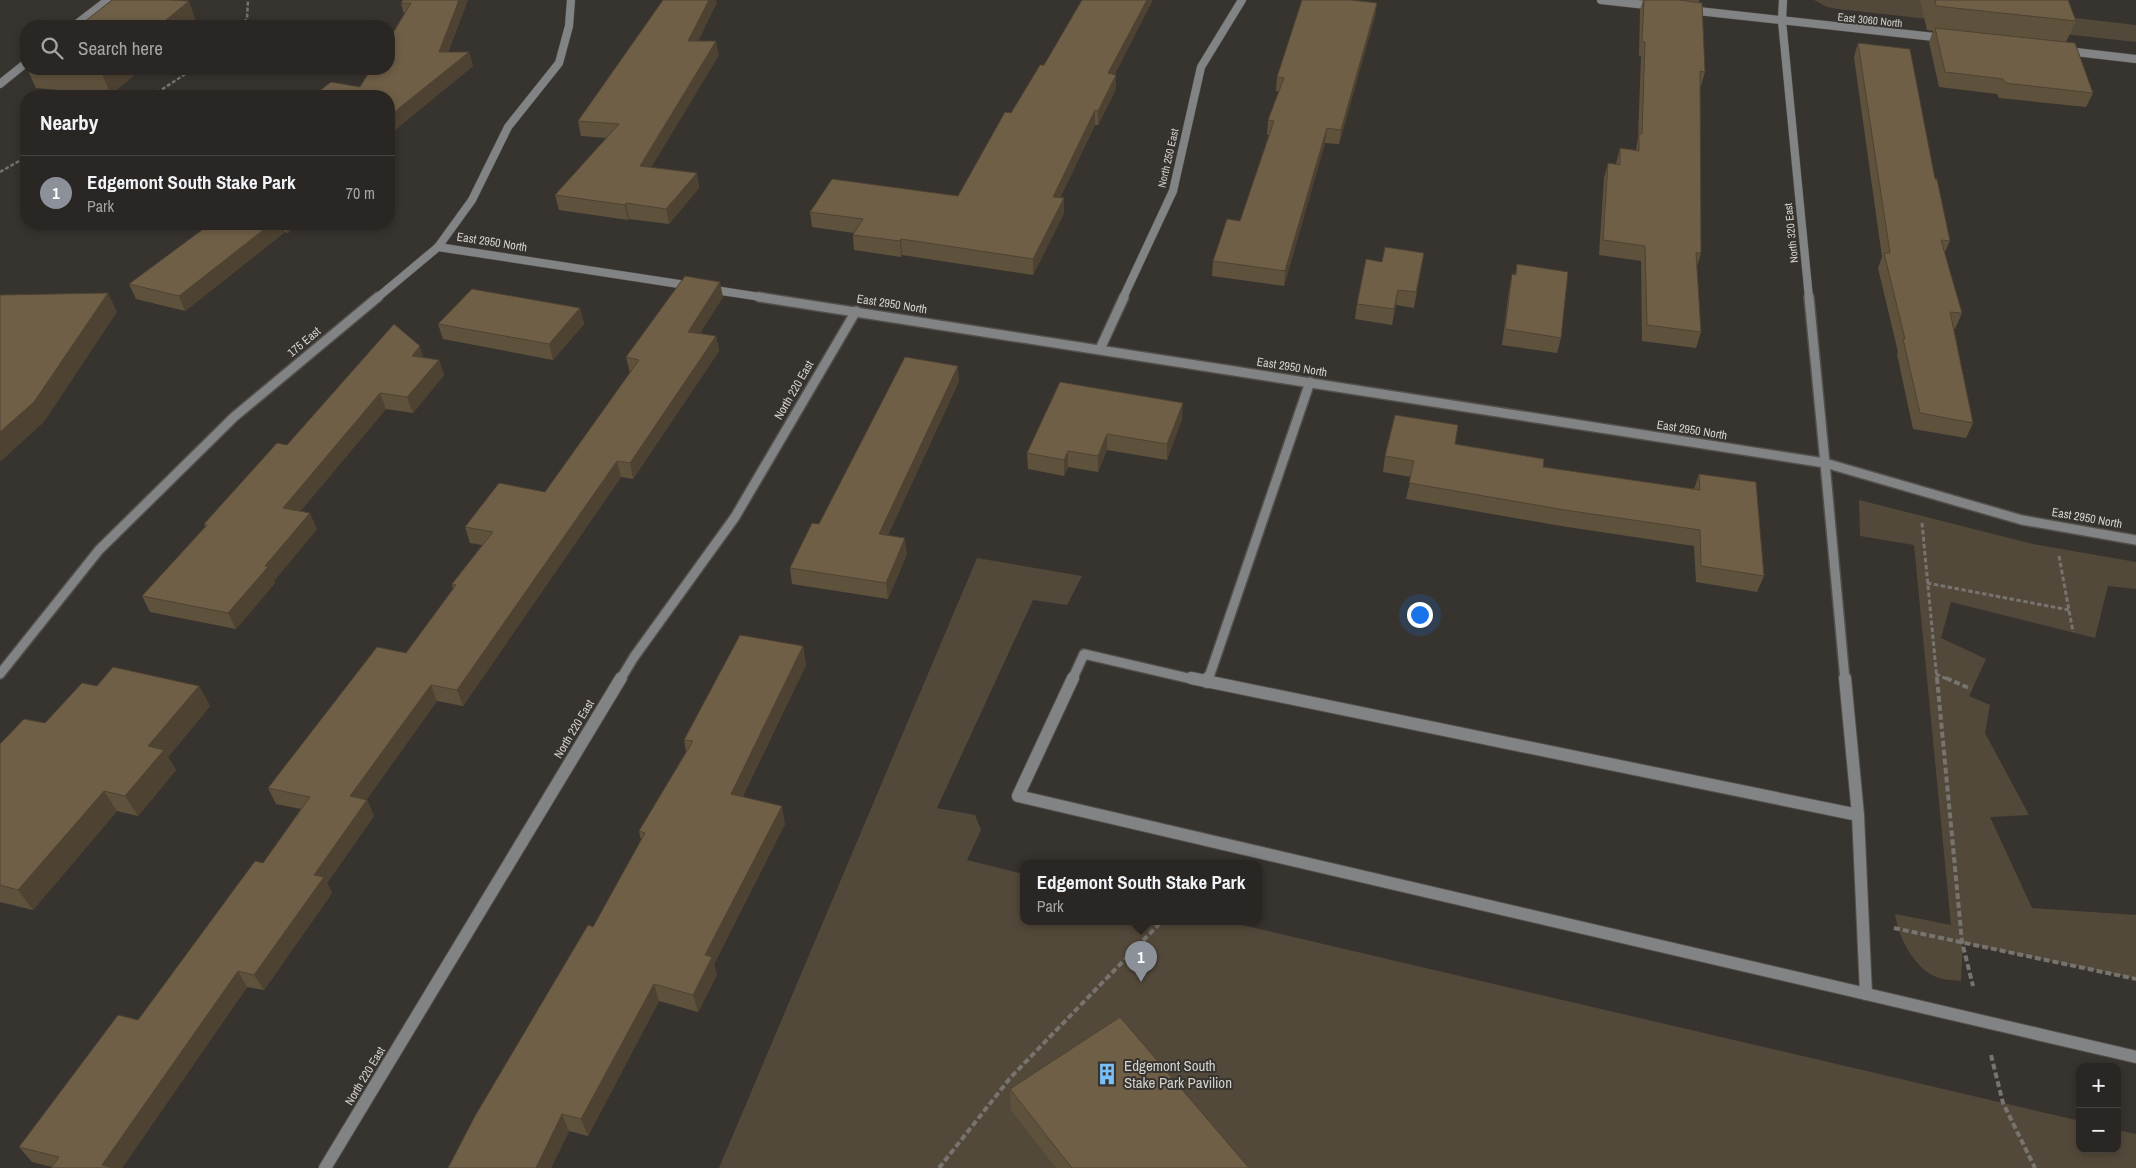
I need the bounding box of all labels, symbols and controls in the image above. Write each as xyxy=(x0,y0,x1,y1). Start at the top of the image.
street label: East 3060 North xyxy=(1837,10,1903,30)
search box xyxy=(20,20,395,75)
icon: search xyxy=(38,34,66,62)
text: Search here xyxy=(78,35,163,61)
text: Nearby xyxy=(40,108,98,137)
street label: North 250 East xyxy=(1154,127,1182,189)
text: Edgemont South Stake Park xyxy=(87,169,296,195)
text: 1 xyxy=(52,182,60,204)
text: 70 m xyxy=(346,182,375,204)
text: Park xyxy=(87,195,114,217)
street label: North 320 East xyxy=(1781,202,1801,264)
street label: East 2950 North xyxy=(456,229,528,255)
street label: East 2950 North xyxy=(856,291,928,317)
street label: 175 East xyxy=(284,323,324,361)
street label: East 2950 North xyxy=(1256,354,1328,380)
street label: North 220 East xyxy=(771,357,817,422)
street label: East 2950 North xyxy=(1656,417,1728,443)
street label: East 2950 North xyxy=(2051,504,2123,532)
your location xyxy=(1407,602,1433,628)
street label: North 220 East xyxy=(550,697,598,761)
popup xyxy=(1020,860,1262,925)
text: Edgemont South Stake Park xyxy=(1037,869,1245,895)
text: Park xyxy=(1037,895,1064,917)
pin: 1 xyxy=(1125,941,1157,982)
street label: North 220 East xyxy=(341,1044,389,1108)
place label: Edgemont South Stake Park Pavilion xyxy=(1124,1055,1232,1093)
building icon: Edgemont South Stake Park Pavilion xyxy=(1094,1061,1120,1087)
map controls xyxy=(2076,1063,2121,1153)
button: + xyxy=(2076,1063,2121,1108)
button: − xyxy=(2076,1108,2121,1153)

